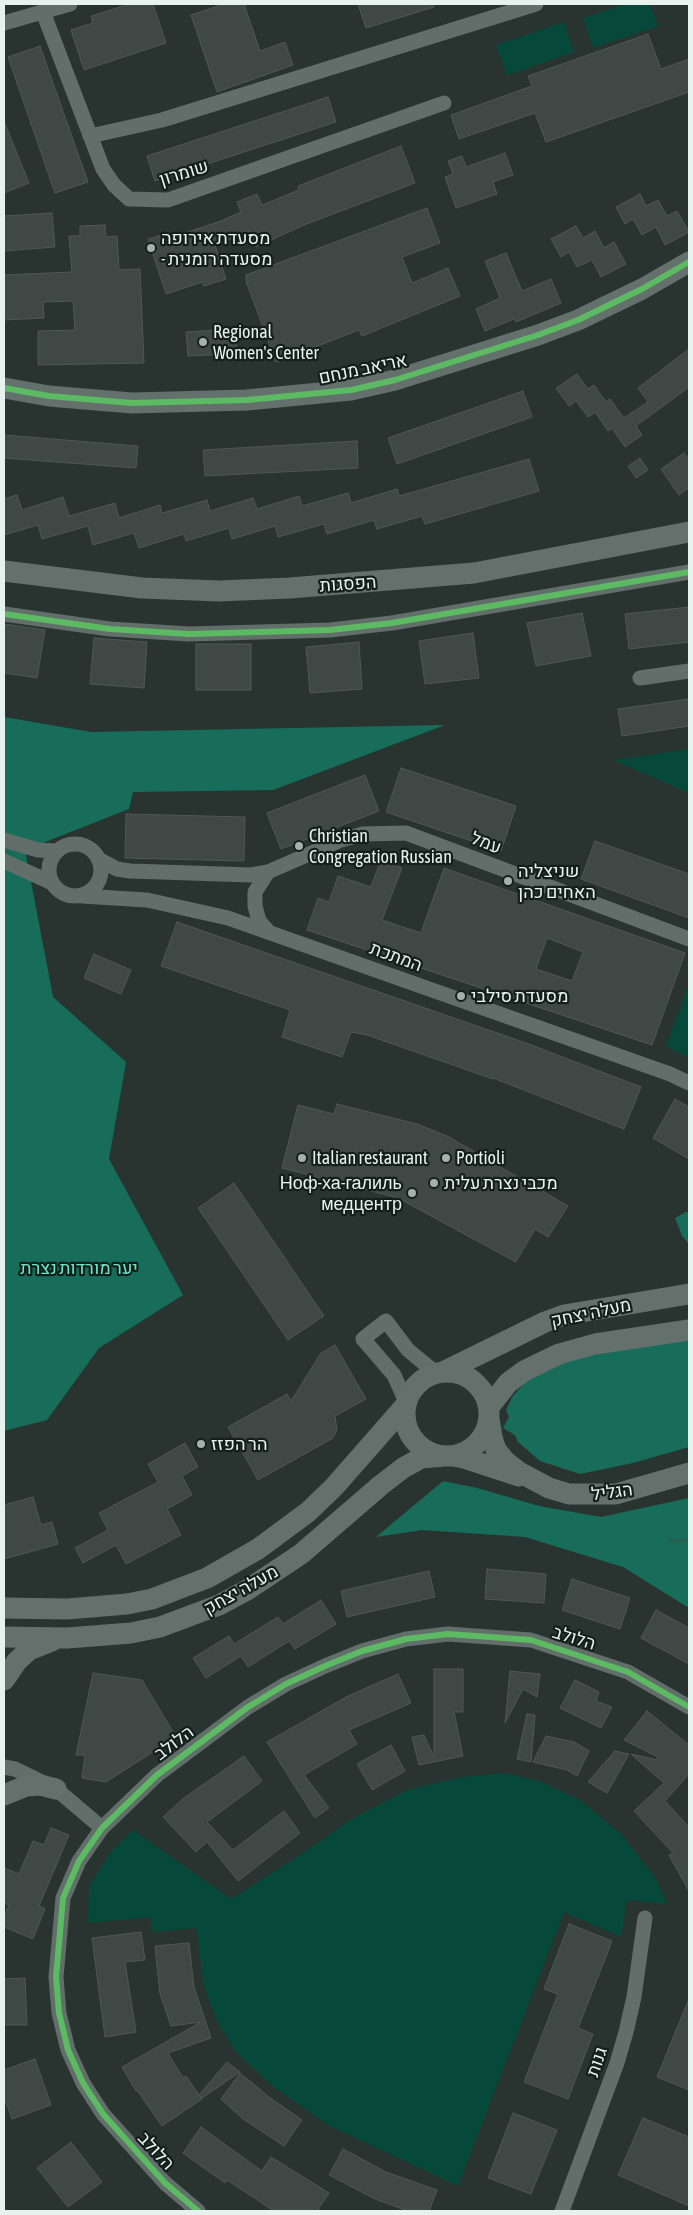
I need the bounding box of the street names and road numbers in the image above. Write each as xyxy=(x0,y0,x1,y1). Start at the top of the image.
street label: שומרון xyxy=(157,155,211,191)
street label: אריאב מנחם xyxy=(317,349,409,389)
street label: הפסגות xyxy=(319,571,377,597)
street label: עמל xyxy=(468,827,504,859)
street label: המתכת xyxy=(367,938,425,976)
street label: מעלה יצחק xyxy=(549,1294,633,1332)
street label: הגליל xyxy=(590,1479,634,1505)
street label: מעלה יצחק xyxy=(200,1561,282,1619)
street label: הלולב xyxy=(550,1621,598,1655)
street label: הלולב xyxy=(150,1721,198,1765)
street label: גנות xyxy=(582,2044,612,2080)
street label: הלולב xyxy=(133,2128,179,2174)

